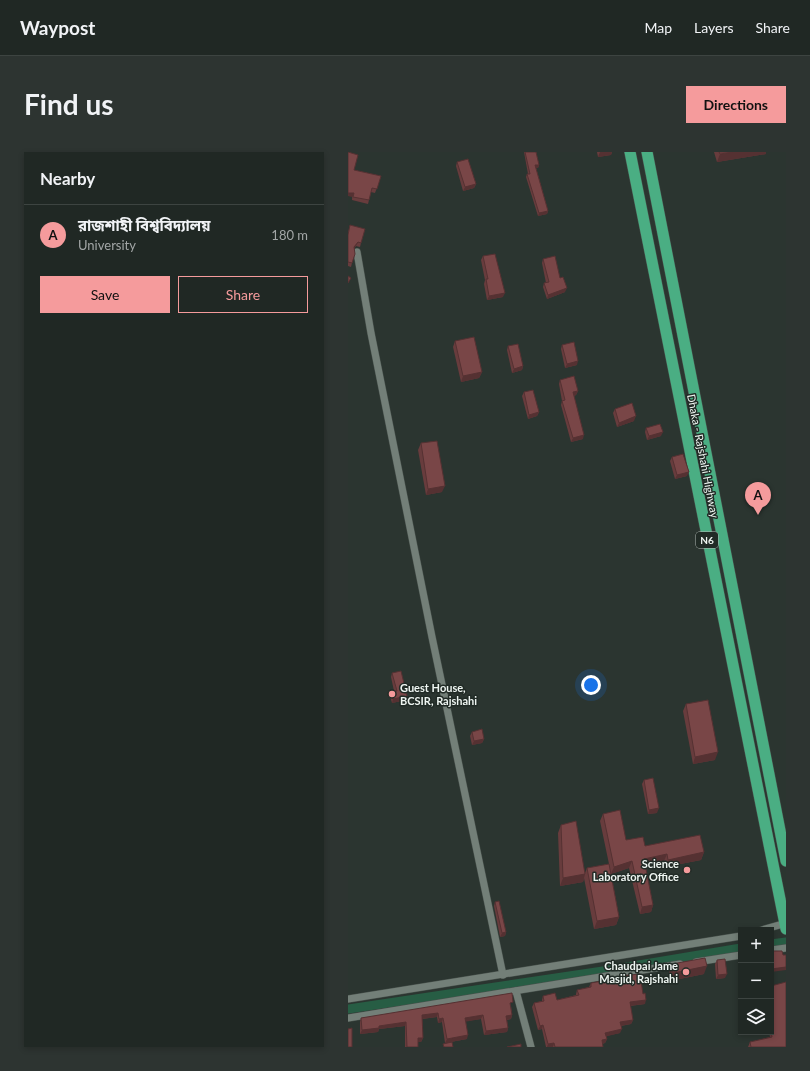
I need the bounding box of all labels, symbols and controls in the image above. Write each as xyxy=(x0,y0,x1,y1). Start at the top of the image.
text: Waypost xyxy=(20,16,95,39)
text: Map xyxy=(644,19,672,36)
text: Layers xyxy=(694,19,734,36)
text: Share xyxy=(756,19,790,36)
button: Directions xyxy=(686,86,786,123)
text: Find us xyxy=(24,87,114,121)
text: Nearby xyxy=(40,168,95,189)
text: রাজশাহী বিশ্ববিদ্যালয় xyxy=(78,216,210,234)
text: A xyxy=(48,227,58,243)
text: 180 m xyxy=(271,227,308,243)
text: University xyxy=(78,237,136,253)
button: Save xyxy=(40,276,170,313)
button: Share xyxy=(178,276,308,313)
street label: Dhaka - Rajshahi Highway xyxy=(685,393,722,519)
pin: A xyxy=(745,482,771,515)
road number: N6 xyxy=(696,532,718,548)
your location xyxy=(581,675,601,695)
place label: Guest House, BCSIR, Rajshahi xyxy=(400,681,477,707)
marker: Guest House, BCSIR, Rajshahi xyxy=(387,689,397,699)
place label: Science Laboratory Office xyxy=(593,857,679,883)
marker: Science Laboratory Office xyxy=(682,865,692,875)
map controls xyxy=(738,927,774,1035)
button: + xyxy=(738,927,774,963)
place label: Chaudpai Jame Masjid, Rajshahi xyxy=(599,959,678,985)
button: − xyxy=(738,963,774,999)
marker: Chaudpai Jame Masjid, Rajshahi xyxy=(681,967,691,977)
button: layers xyxy=(738,999,774,1035)

